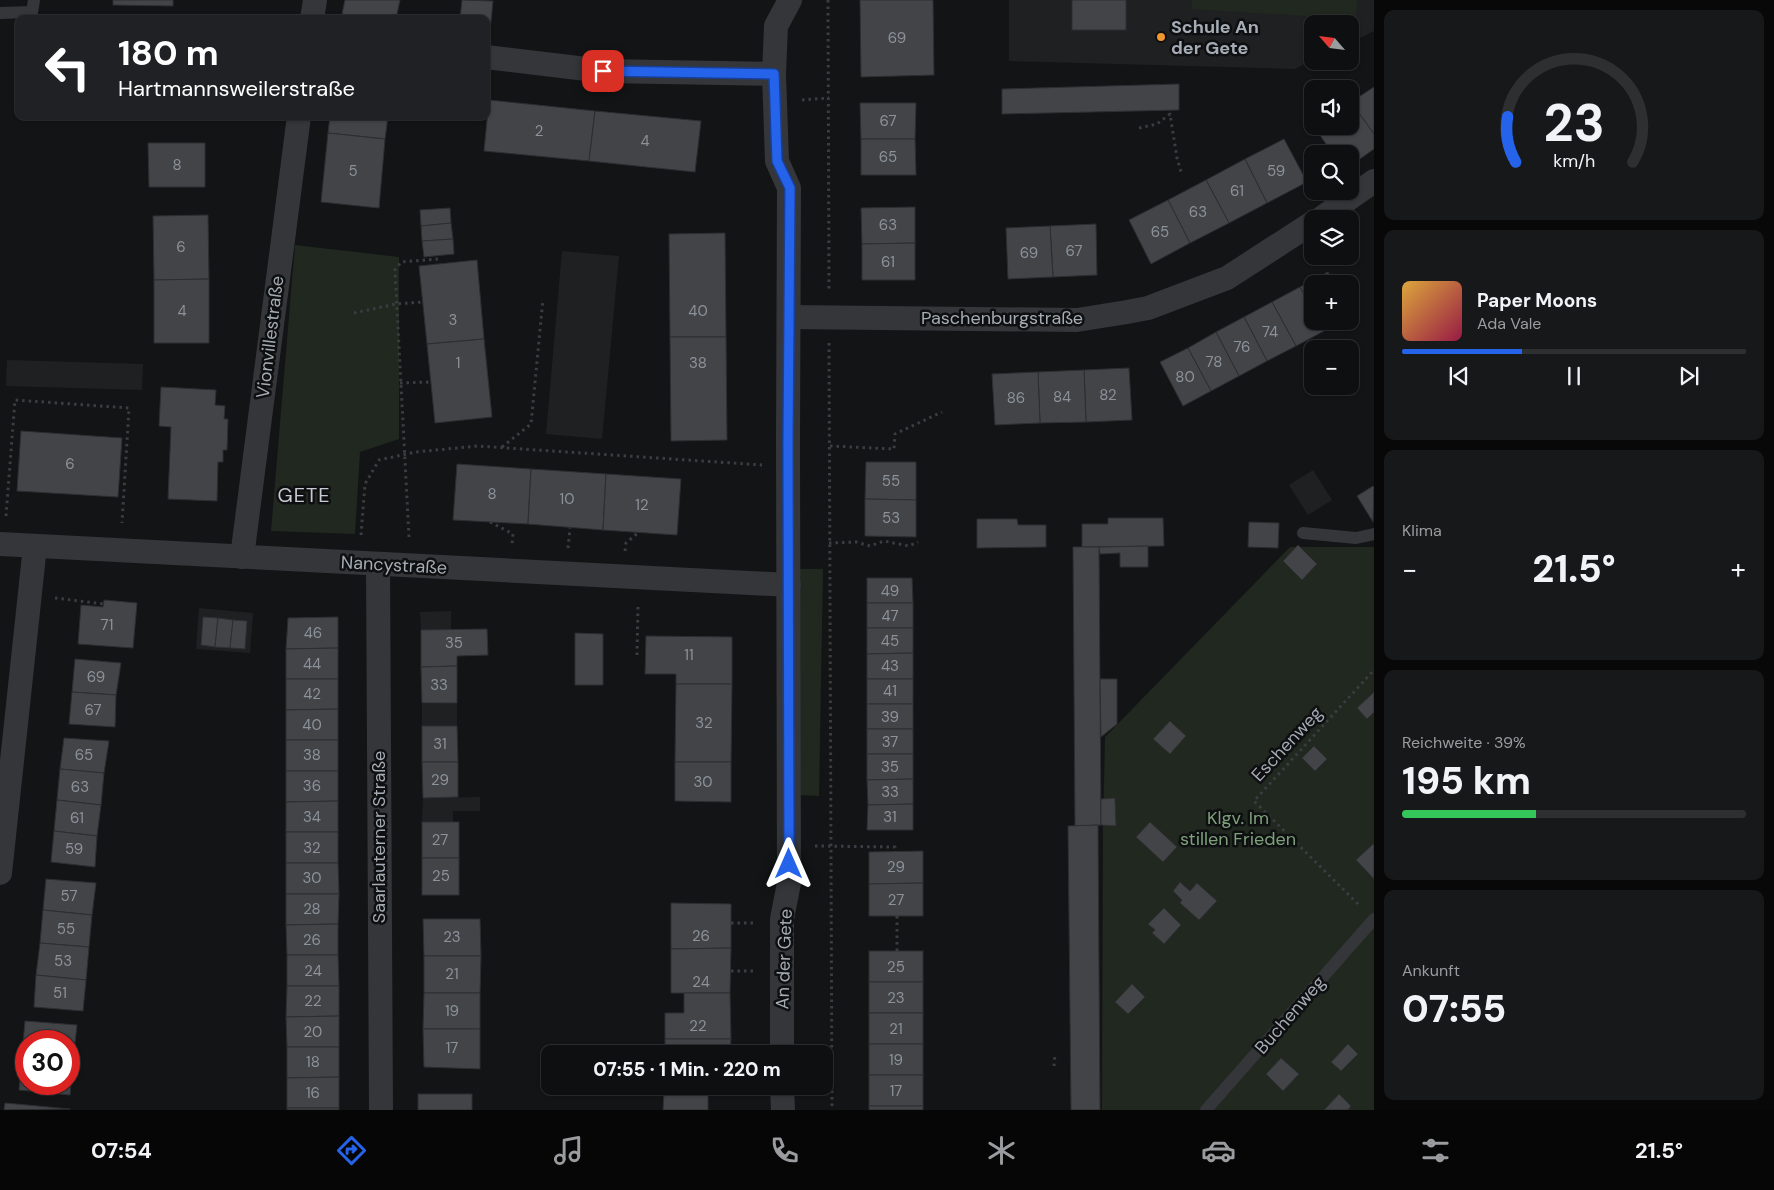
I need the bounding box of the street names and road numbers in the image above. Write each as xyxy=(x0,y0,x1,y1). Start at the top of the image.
street label: Vionvillestraße xyxy=(251,274,289,400)
street label: Paschenburgstraße xyxy=(921,306,1083,330)
street label: Nancystraße xyxy=(340,550,448,580)
street label: Eschenweg xyxy=(1246,701,1328,787)
street label: Saarlauterner Straße xyxy=(367,751,391,923)
street label: An der Gete xyxy=(770,908,798,1010)
street label: Buchenweg xyxy=(1249,971,1331,1059)

